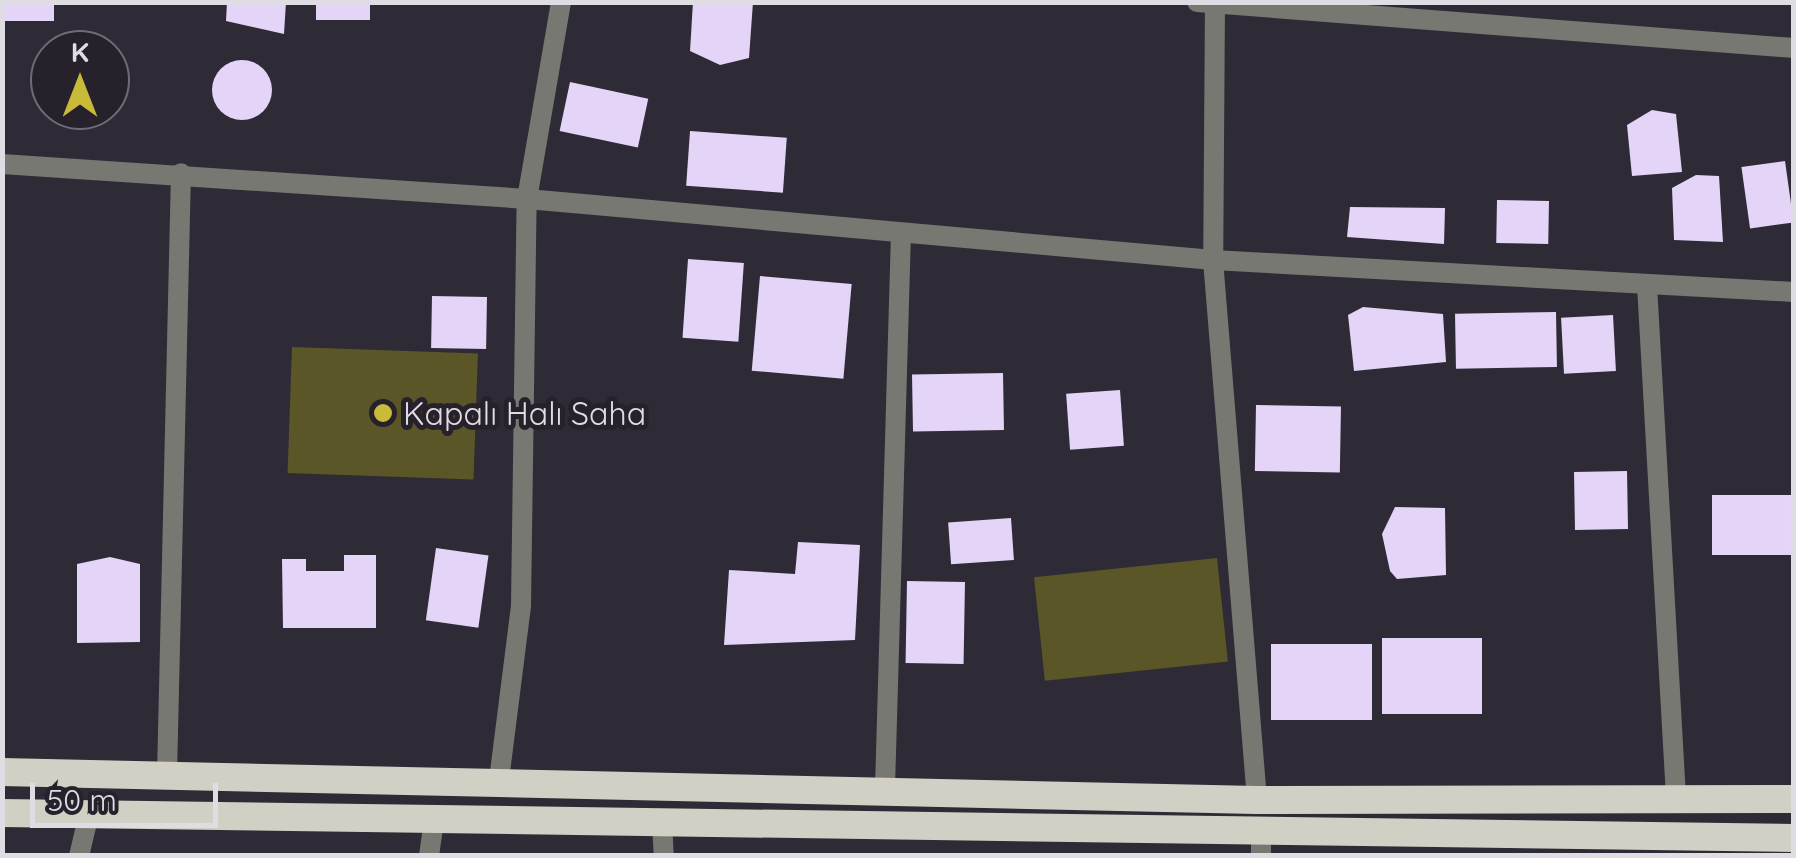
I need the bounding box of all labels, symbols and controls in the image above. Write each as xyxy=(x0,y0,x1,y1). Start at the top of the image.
north arrow xyxy=(30,30,130,130)
text: K xyxy=(71,34,89,69)
place label: Kapalı Halı Saha xyxy=(403,394,646,432)
marker: Kapalı Halı Saha xyxy=(372,402,394,424)
scale bar xyxy=(35,763,222,825)
text: 50 m xyxy=(47,781,117,819)

